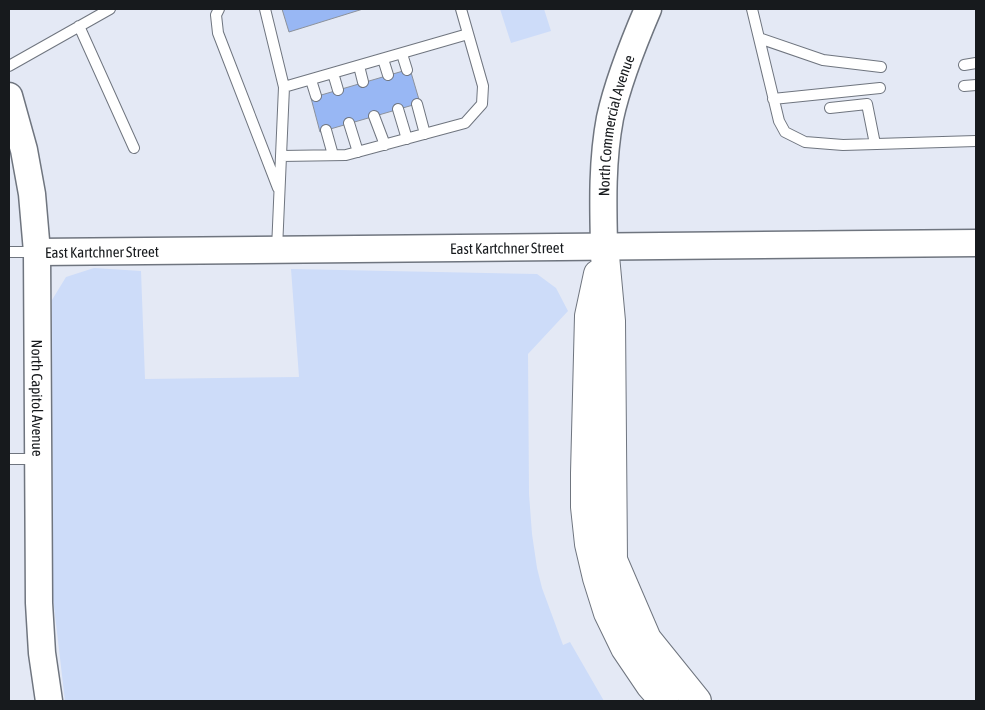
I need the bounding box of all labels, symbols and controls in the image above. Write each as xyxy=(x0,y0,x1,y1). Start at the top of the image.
street label: North Commercial Avenue xyxy=(595,52,637,196)
street label: East Kartchner Street xyxy=(450,238,564,257)
street label: East Kartchner Street xyxy=(45,242,159,260)
street label: North Capitol Avenue xyxy=(29,339,47,457)

